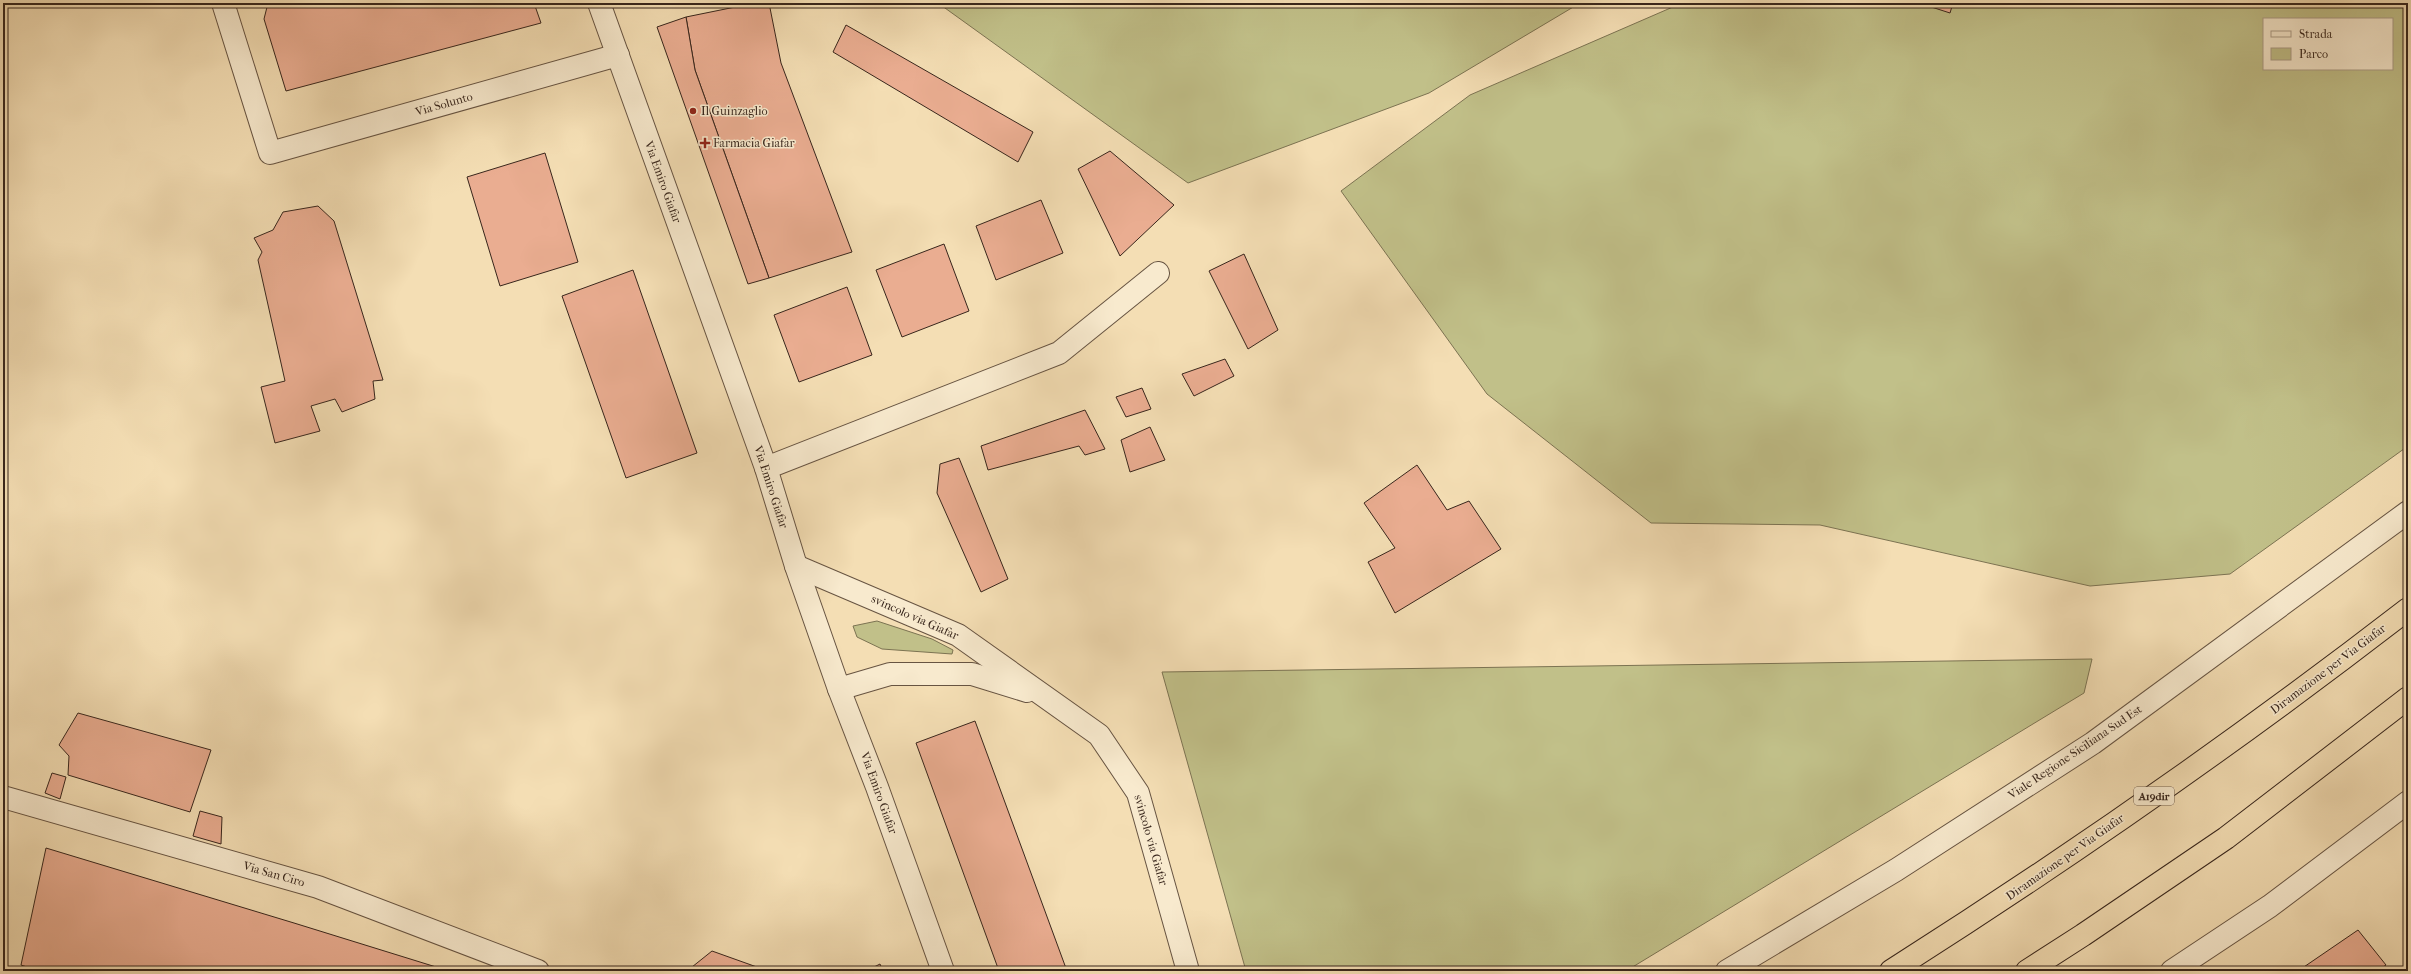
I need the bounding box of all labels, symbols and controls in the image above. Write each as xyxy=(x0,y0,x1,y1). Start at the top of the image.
legend xyxy=(2263,18,2393,70)
text: Strada xyxy=(2299,27,2333,41)
text: Parco xyxy=(2299,47,2328,61)
street label: Via Solunto xyxy=(413,89,474,119)
place label: Il Guinzaglio xyxy=(701,104,768,118)
marker: Il Guinzaglio xyxy=(688,106,698,116)
place label: Farmacia Giafar xyxy=(713,136,796,150)
street label: Via Emiro Giafar xyxy=(641,138,685,226)
marker: Farmacia Giafar xyxy=(700,138,710,148)
street label: Via Emiro Giafar xyxy=(751,443,791,531)
street label: svincolo via Giafar xyxy=(869,591,962,643)
street label: Diramazione per Via Giafar xyxy=(2268,620,2389,717)
street label: Viale Regione Siciliana Sud Est xyxy=(2005,701,2145,803)
street label: Via Emiro Giafar xyxy=(857,749,901,837)
road number: A19dir xyxy=(2134,787,2174,805)
street label: svincolo via Giafar xyxy=(1131,793,1171,888)
street label: Diramazione per Via Giafar xyxy=(2003,810,2127,903)
street label: Via San Ciro xyxy=(241,858,306,889)

